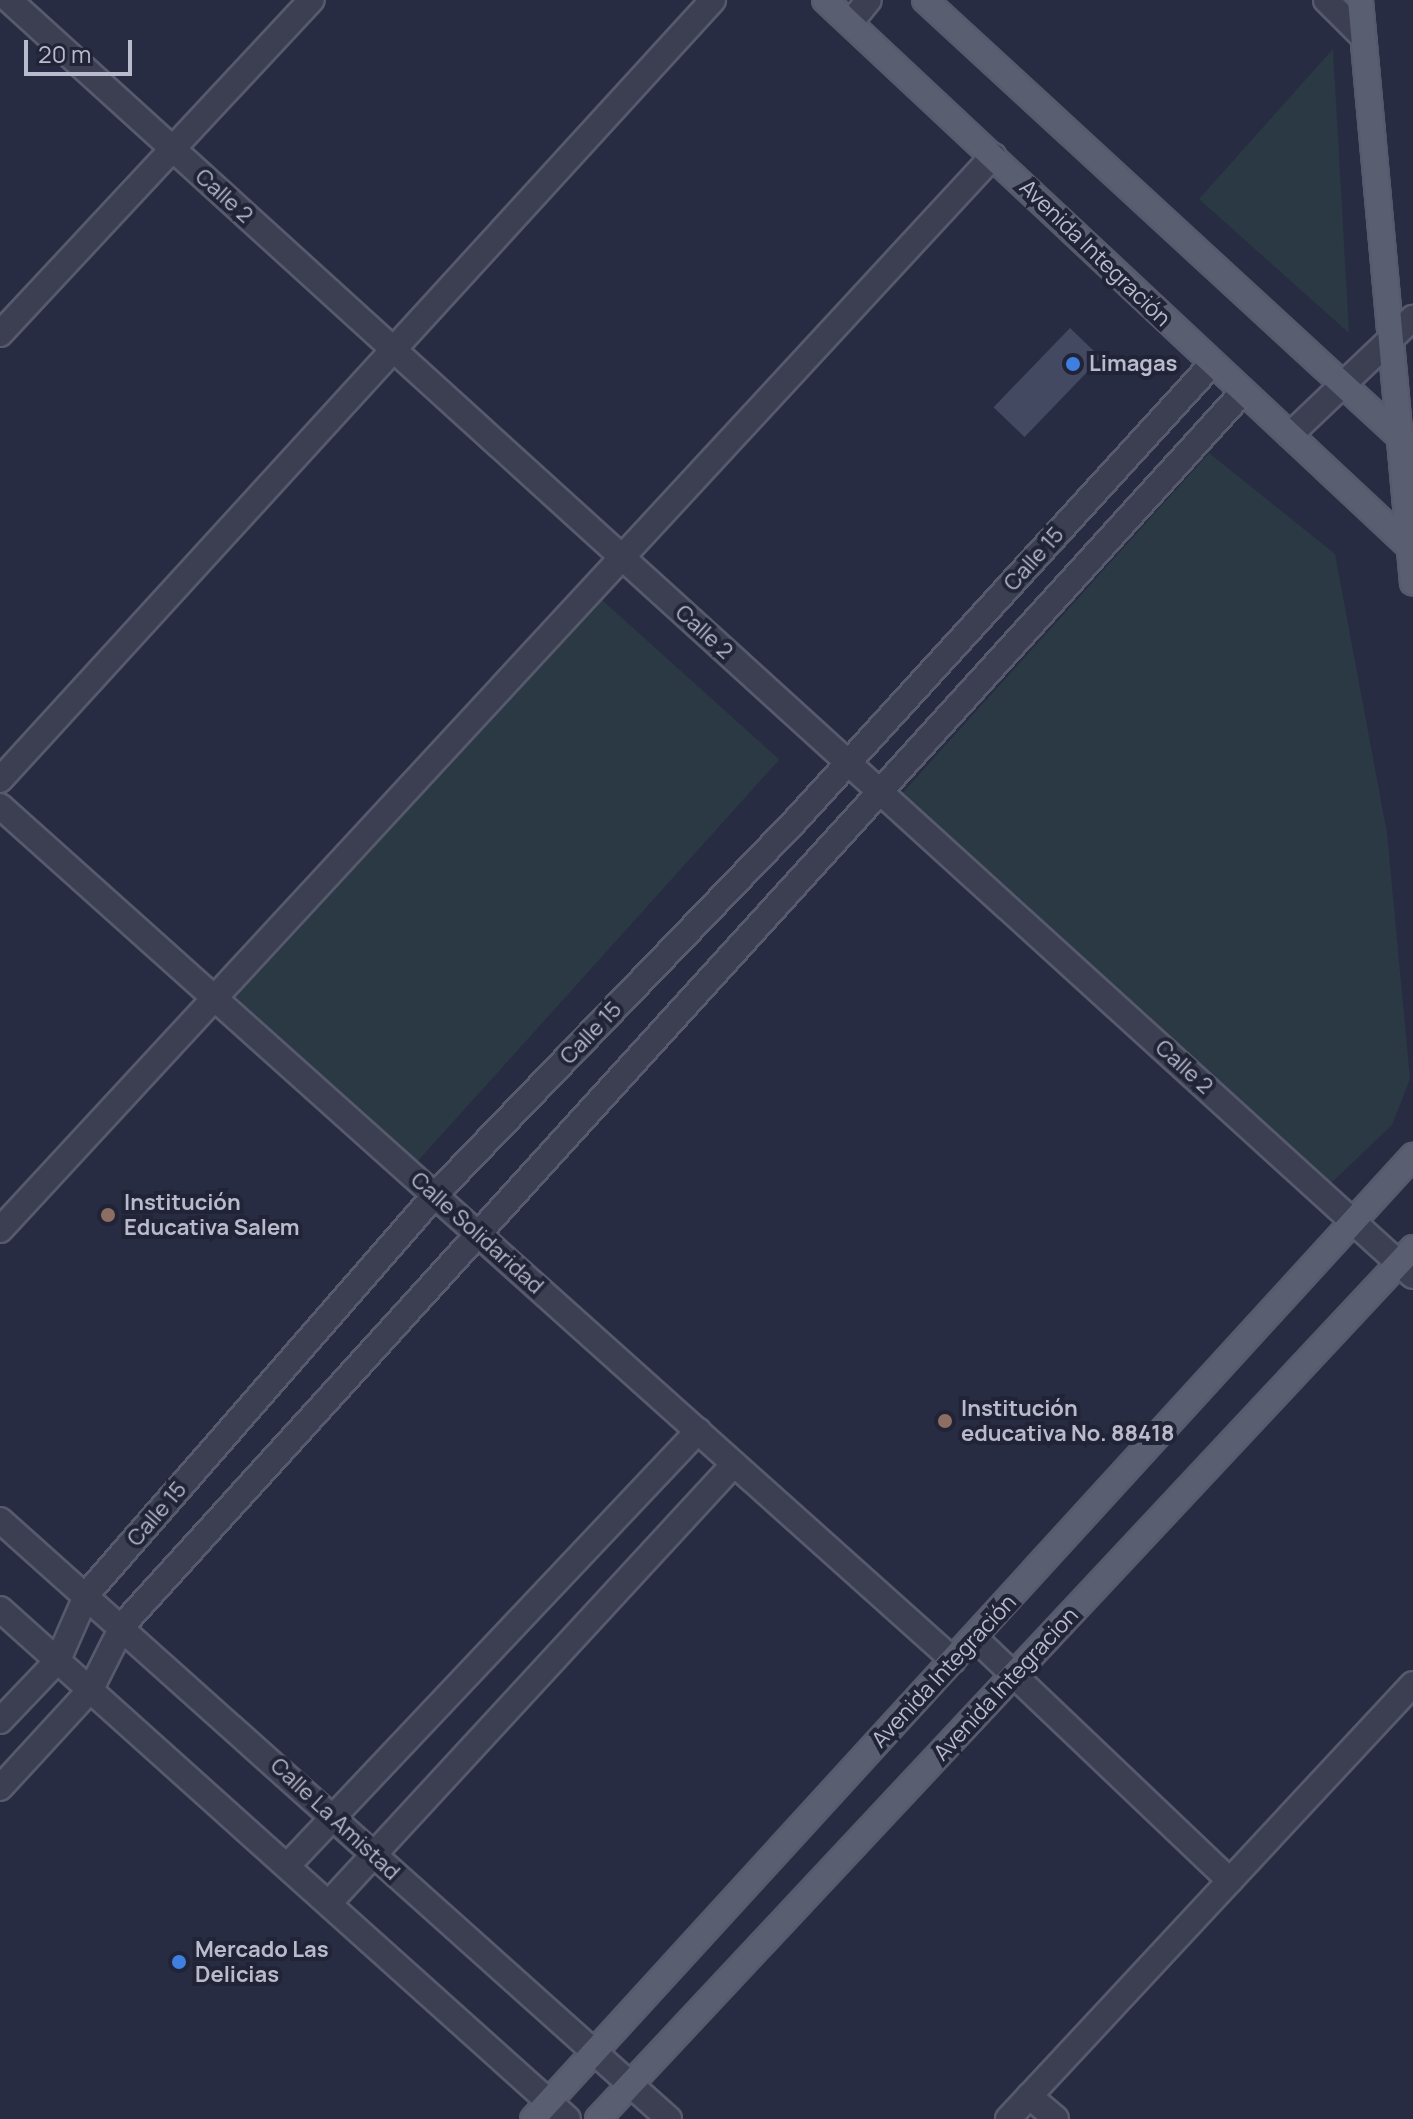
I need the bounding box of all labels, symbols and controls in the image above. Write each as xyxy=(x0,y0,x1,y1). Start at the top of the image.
scale bar xyxy=(28,24,136,74)
text: 20 m xyxy=(38,37,91,70)
street label: Calle 2 xyxy=(190,163,258,229)
street label: Avenida Integración xyxy=(1014,174,1176,332)
place label: Limagas xyxy=(1089,351,1177,377)
marker: Limagas xyxy=(1064,355,1082,373)
street label: Calle 15 xyxy=(999,522,1069,596)
street label: Calle 2 xyxy=(670,599,738,665)
street label: Calle 15 xyxy=(555,996,627,1070)
street label: Calle 2 xyxy=(1150,1034,1218,1100)
street label: Calle Solidaridad xyxy=(405,1167,549,1299)
place label: Institución Educativa Salem xyxy=(124,1189,300,1240)
marker: Institución Educativa Salem xyxy=(99,1206,117,1224)
place label: Institución educativa No. 88418 xyxy=(961,1395,1174,1446)
marker: Institución educativa No. 88418 xyxy=(936,1412,954,1430)
street label: Calle 15 xyxy=(122,1476,192,1552)
street label: Avenida Integración xyxy=(866,1589,1022,1753)
street label: Avenida Integracion xyxy=(928,1602,1084,1766)
street label: Calle La Amistad xyxy=(265,1753,405,1885)
place label: Mercado Las Delicias xyxy=(195,1936,329,1988)
marker: Mercado Las Delicias xyxy=(170,1953,188,1971)

